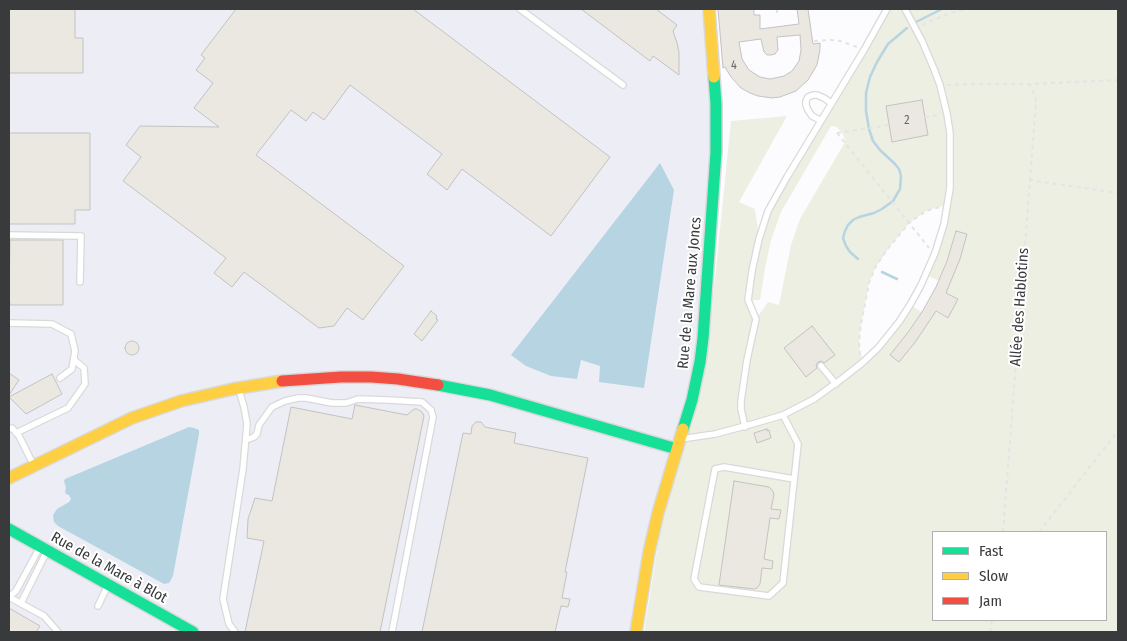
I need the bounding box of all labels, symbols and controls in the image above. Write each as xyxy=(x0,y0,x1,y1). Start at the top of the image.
house number: 4 xyxy=(731,59,737,73)
house number: 2 xyxy=(904,114,910,128)
street label: Rue de la Mare aux Joncs xyxy=(674,216,706,370)
street label: Allée des Hablotins xyxy=(1007,247,1033,367)
street label: Rue de la Mare à Blot xyxy=(48,529,170,607)
legend xyxy=(932,531,1107,621)
text: Fast xyxy=(979,542,1003,560)
text: Slow xyxy=(979,567,1008,585)
text: Jam xyxy=(979,592,1002,610)

